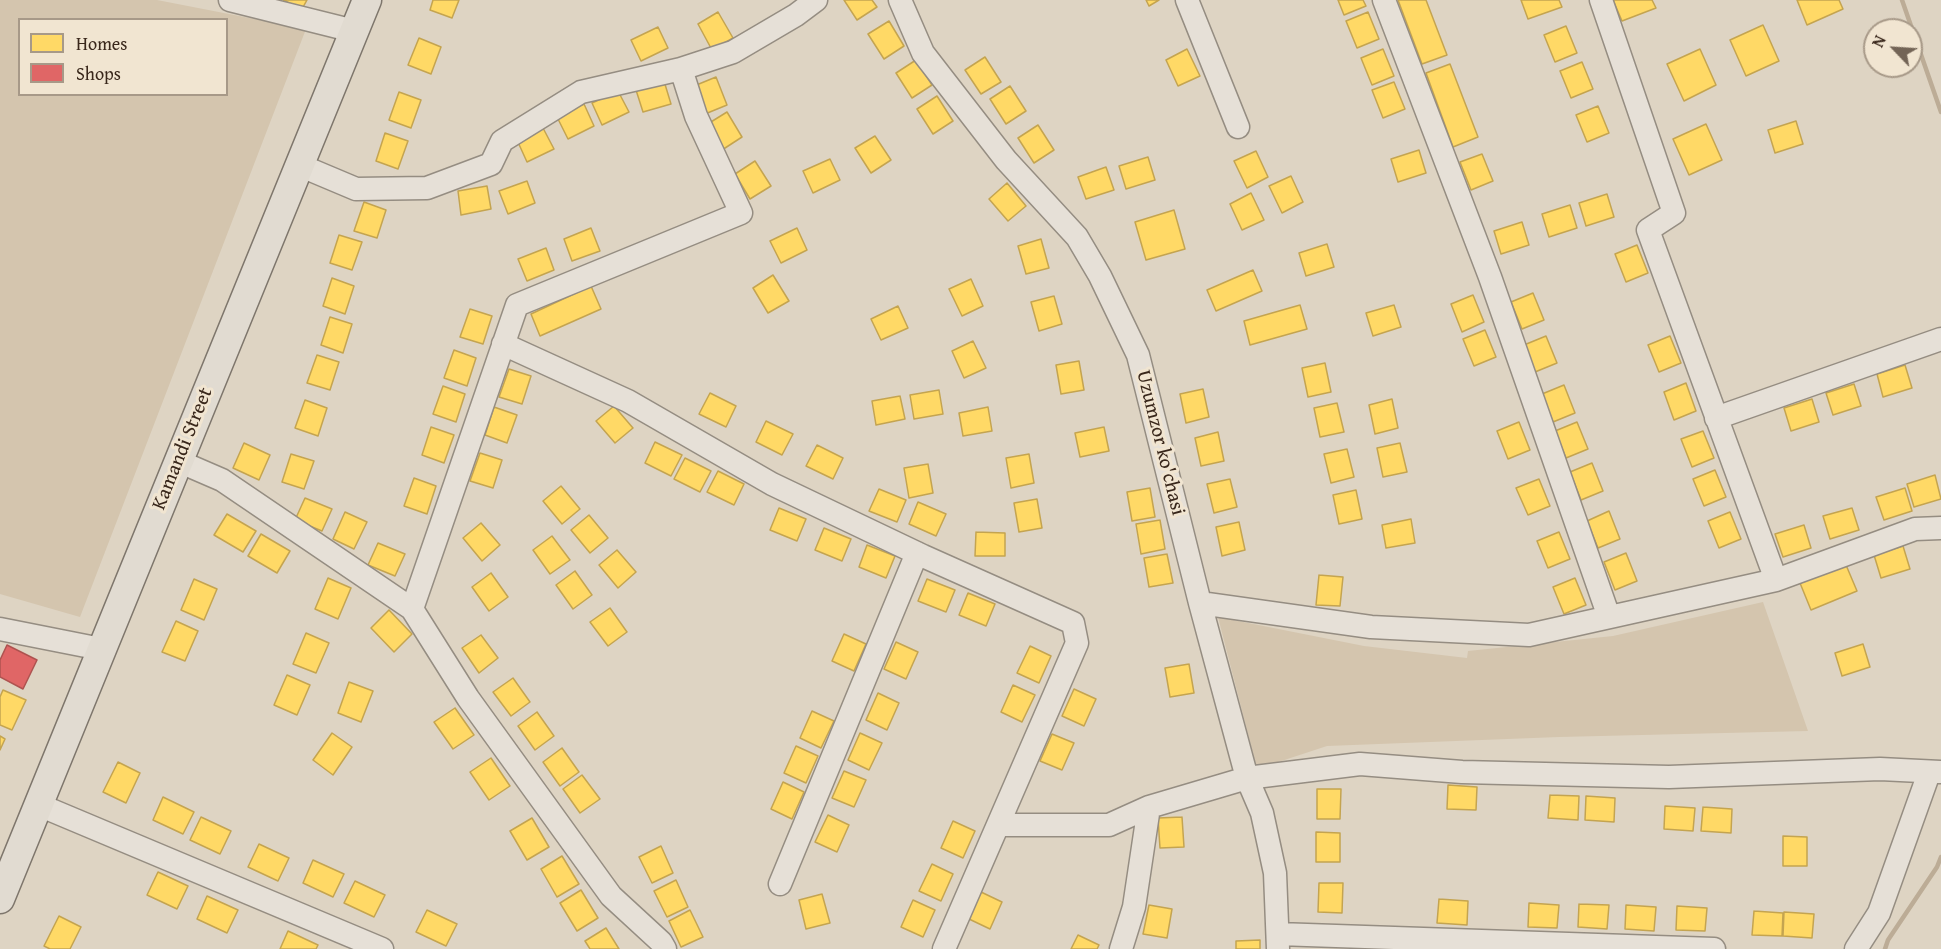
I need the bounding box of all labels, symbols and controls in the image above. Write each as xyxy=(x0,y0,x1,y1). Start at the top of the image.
legend xyxy=(18,18,228,96)
north arrow xyxy=(1863,18,1923,78)
text: Homes xyxy=(76,30,127,57)
text: N xyxy=(1865,31,1892,51)
text: Shops xyxy=(76,60,121,87)
street label: Uzumzor ko'chasi xyxy=(1130,368,1190,518)
street label: Kamandi Street xyxy=(148,384,218,514)

